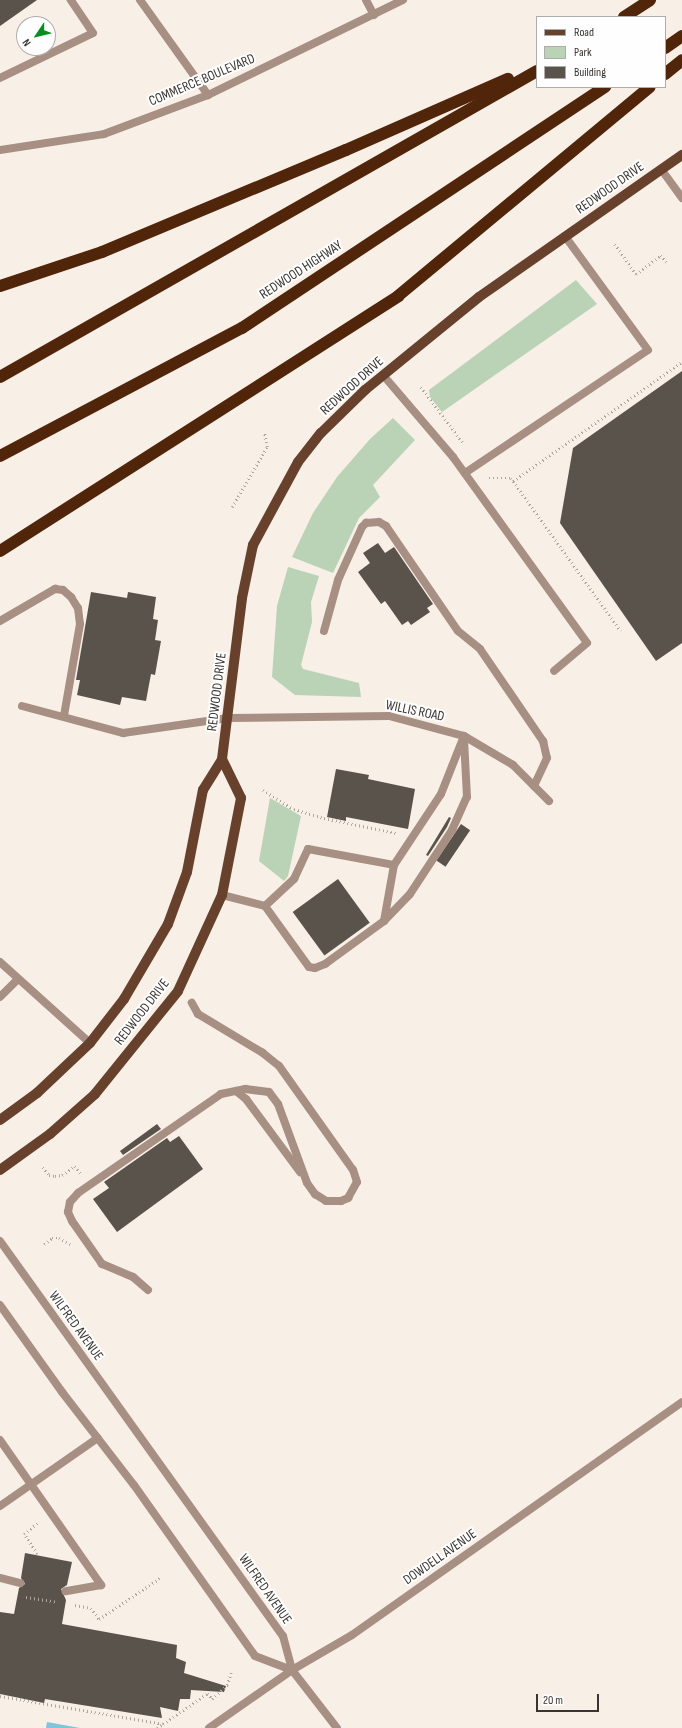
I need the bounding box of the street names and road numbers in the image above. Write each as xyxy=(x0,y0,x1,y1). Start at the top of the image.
street label: COMMERCE BOULEVARD xyxy=(147,50,257,110)
street label: REDWOOD DRIVE xyxy=(573,158,647,218)
street label: REDWOOD HIGHWAY xyxy=(257,237,345,303)
street label: REDWOOD DRIVE xyxy=(317,353,387,419)
street label: REDWOOD DRIVE xyxy=(204,652,230,732)
street label: WILLIS ROAD xyxy=(384,697,446,725)
street label: REDWOOD DRIVE xyxy=(111,976,173,1048)
street label: WILFRED AVENUE xyxy=(45,1288,107,1364)
street label: DOWDELL AVENUE xyxy=(400,1526,480,1588)
street label: WILFRED AVENUE xyxy=(235,1551,295,1627)

